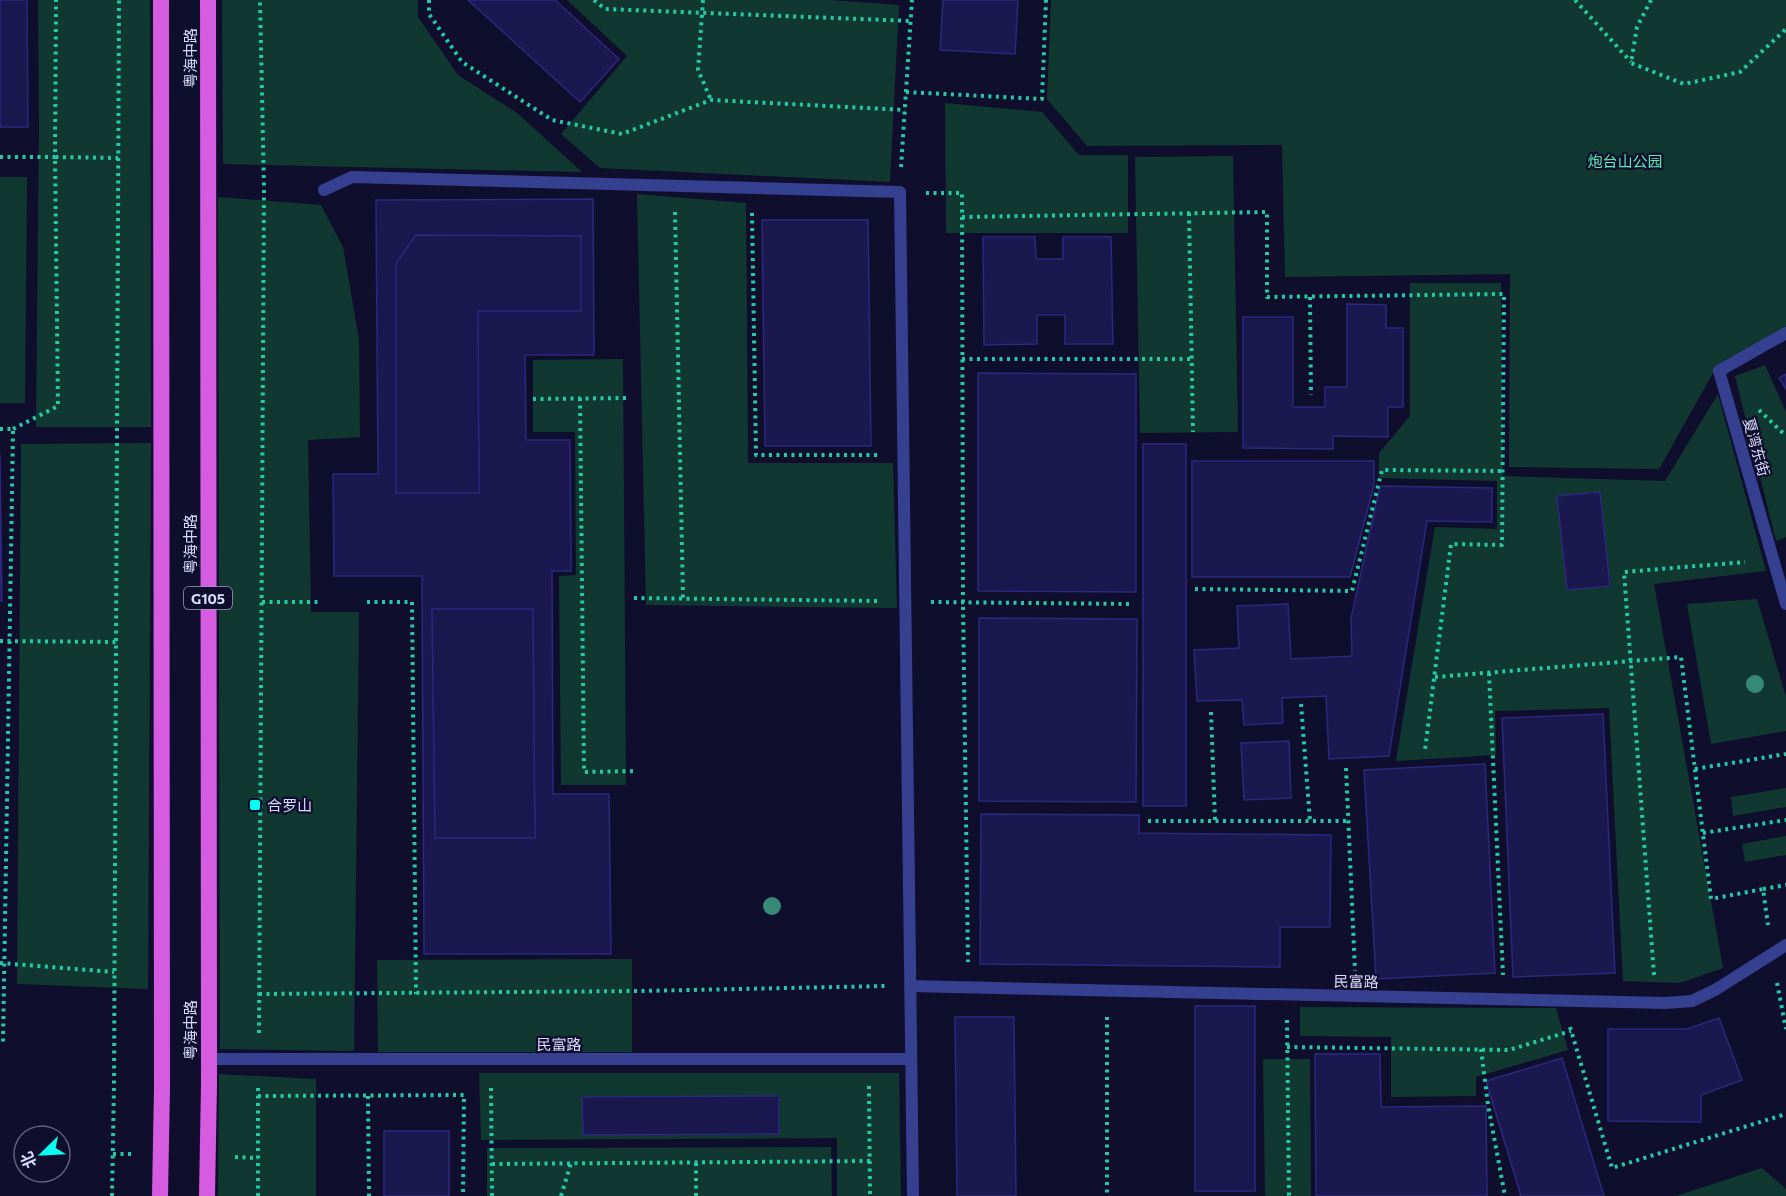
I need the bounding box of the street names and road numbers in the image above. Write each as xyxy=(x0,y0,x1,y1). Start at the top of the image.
street label: 粤海中路 xyxy=(181,28,199,88)
street label: 夏湾东街 xyxy=(1740,416,1774,478)
street label: 粤海中路 xyxy=(181,514,199,574)
road number: G105 xyxy=(184,587,232,609)
street label: 民富路 xyxy=(1333,972,1379,990)
street label: 粤海中路 xyxy=(181,1000,199,1060)
street label: 民富路 xyxy=(536,1035,582,1053)

